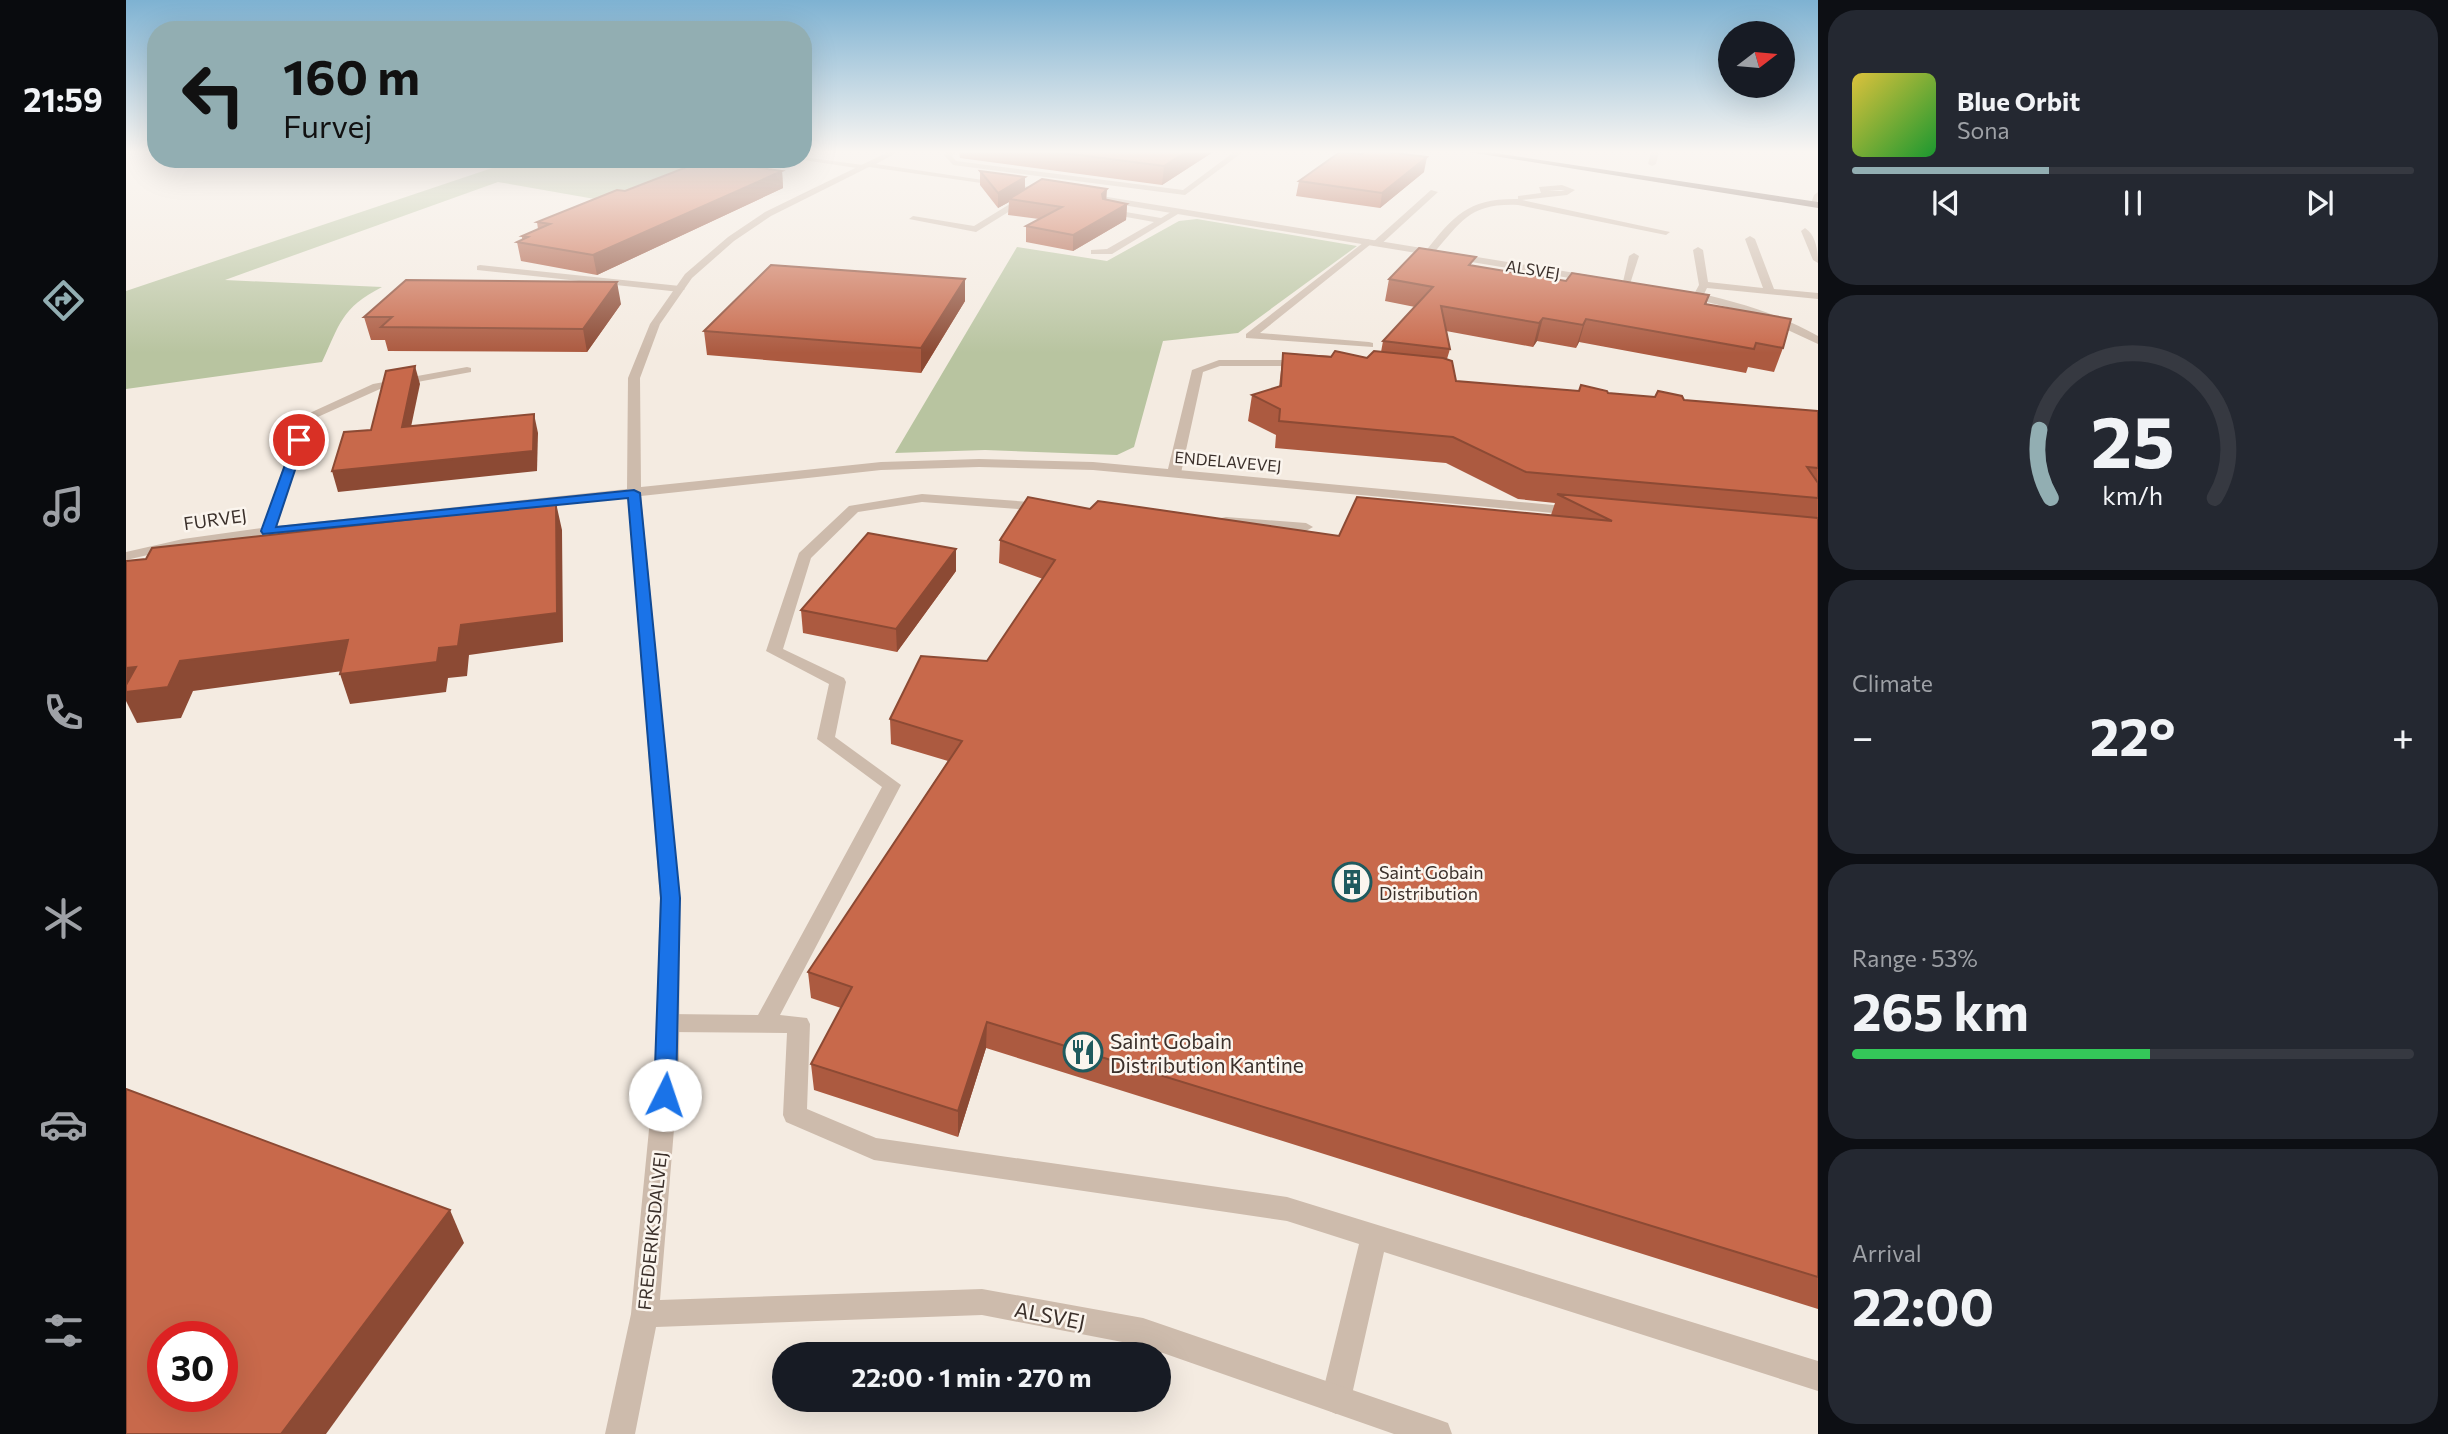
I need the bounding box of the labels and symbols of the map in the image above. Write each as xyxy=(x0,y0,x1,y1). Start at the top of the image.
north arrow xyxy=(1718,21,1796,98)
street label: ALSVEJ xyxy=(1505,255,1561,283)
pin xyxy=(269,410,329,470)
street label: ENDELAVEVEJ xyxy=(1174,447,1282,475)
street label: FURVEJ xyxy=(182,504,248,534)
building icon: Saint Gobain Distribution xyxy=(1331,861,1373,903)
place label: Saint Gobain Distribution xyxy=(1379,861,1484,904)
place label: Saint Gobain Distribution Kantine xyxy=(1110,1028,1304,1077)
restaurant icon: Saint Gobain Distribution Kantine xyxy=(1062,1031,1104,1073)
position arrow xyxy=(628,1058,702,1132)
street label: FREDERIKSDALVEJ xyxy=(633,1151,671,1311)
street label: ALSVEJ xyxy=(1013,1296,1087,1334)
speed limit sign: 30 xyxy=(147,1321,238,1412)

